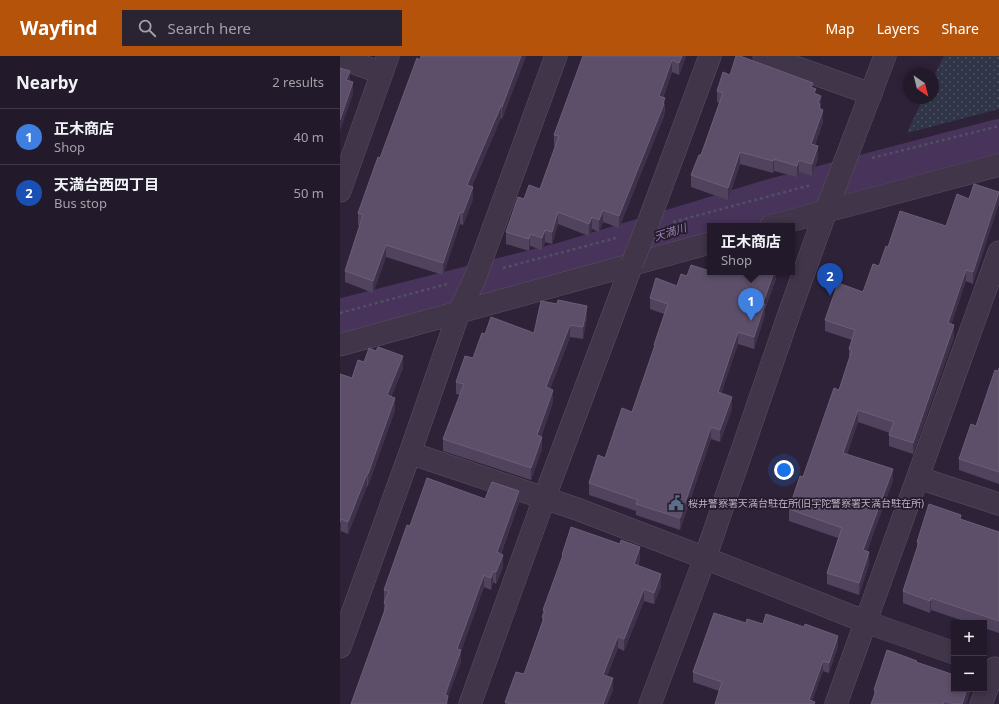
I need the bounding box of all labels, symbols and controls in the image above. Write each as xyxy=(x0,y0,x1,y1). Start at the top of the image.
search box xyxy=(122,10,402,46)
text: Wayfind xyxy=(20,15,98,41)
icon: search xyxy=(136,17,158,39)
text: Search here xyxy=(168,18,251,38)
text: Map xyxy=(826,19,855,38)
text: Layers xyxy=(877,19,919,38)
text: Share xyxy=(941,19,979,38)
north arrow xyxy=(903,68,939,104)
text: Nearby xyxy=(16,71,78,94)
text: 2 results xyxy=(272,73,324,91)
text: 正木商店 xyxy=(54,118,114,138)
text: 1 xyxy=(25,128,33,146)
text: 40 m xyxy=(294,128,324,146)
text: Shop xyxy=(54,138,85,156)
text: 天満台西四丁目 xyxy=(54,174,159,194)
text: 2 xyxy=(25,184,33,202)
text: 50 m xyxy=(294,184,324,202)
text: Bus stop xyxy=(54,194,107,212)
water label: 天満川 xyxy=(652,219,689,244)
popup xyxy=(707,223,795,275)
text: 正木商店 xyxy=(721,231,781,251)
text: Shop xyxy=(721,251,752,269)
pin: 2 xyxy=(817,263,843,296)
pin: 1 xyxy=(738,288,764,321)
your location xyxy=(774,460,794,480)
public building icon: 桜井警察署天満台駐在所(旧宇陀警察署天満台駐在所) xyxy=(667,494,685,512)
place label: 桜井警察署天満台駐在所(旧宇陀警察署天満台駐在所) xyxy=(688,496,924,510)
map controls xyxy=(951,620,987,692)
button: + xyxy=(951,620,987,656)
button: − xyxy=(951,656,987,692)

